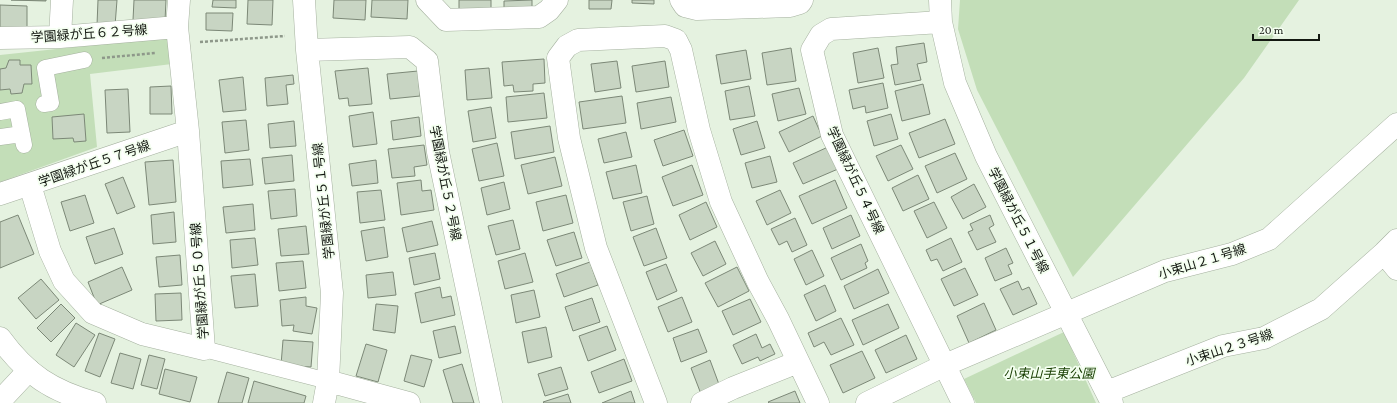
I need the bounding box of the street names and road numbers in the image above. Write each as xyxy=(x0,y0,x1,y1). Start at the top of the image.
street label: 学園緑が丘６２号線 xyxy=(30,22,148,45)
street label: 学園緑が丘５２号線 xyxy=(427,124,464,242)
street label: 学園緑が丘５４号線 xyxy=(824,124,887,236)
street label: 学園緑が丘５７号線 xyxy=(36,137,152,190)
street label: 学園緑が丘５１号線 xyxy=(310,142,337,260)
street label: 学園緑が丘５１号線 xyxy=(985,165,1052,276)
street label: 学園緑が丘５０号線 xyxy=(188,222,211,340)
street label: 小束山２１号線 xyxy=(1156,241,1248,282)
street label: 小束山２３号線 xyxy=(1184,326,1275,369)

